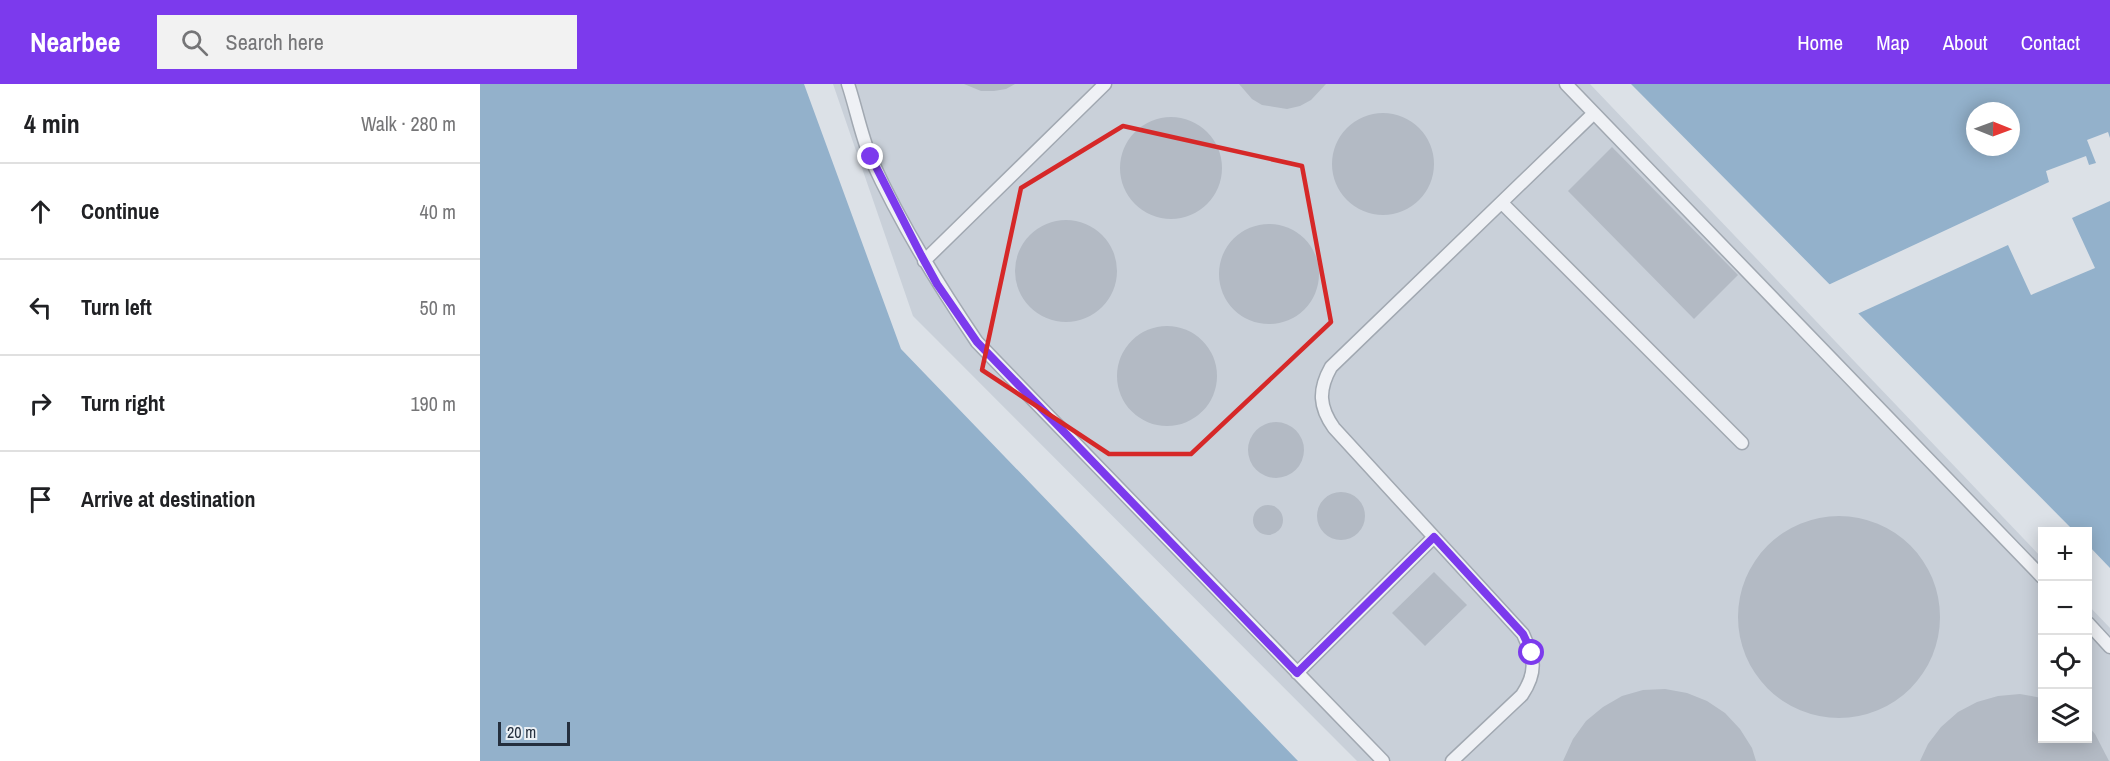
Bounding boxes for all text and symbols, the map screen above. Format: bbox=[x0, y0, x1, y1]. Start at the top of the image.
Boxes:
search box bbox=[157, 15, 577, 69]
text: Nearbee bbox=[30, 23, 121, 61]
icon: search bbox=[178, 26, 211, 59]
text: Search here bbox=[226, 27, 324, 57]
text: Home bbox=[1797, 28, 1843, 57]
text: Map bbox=[1876, 28, 1910, 57]
text: About bbox=[1943, 28, 1988, 57]
text: Contact bbox=[2021, 28, 2080, 57]
north arrow bbox=[1966, 102, 2020, 156]
text: 4 min bbox=[24, 106, 80, 141]
text: Walk · 280 m bbox=[361, 110, 456, 137]
route end bbox=[857, 143, 883, 169]
icon: ahead bbox=[24, 195, 57, 228]
text: Continue bbox=[81, 196, 159, 226]
text: 40 m bbox=[420, 198, 456, 225]
icon: left bbox=[24, 291, 57, 324]
text: Turn left bbox=[81, 292, 152, 322]
text: 50 m bbox=[420, 294, 456, 321]
icon: right bbox=[24, 387, 57, 420]
text: Turn right bbox=[81, 388, 165, 418]
text: 190 m bbox=[410, 390, 456, 417]
icon: arrive bbox=[24, 483, 57, 516]
text: Arrive at destination bbox=[81, 484, 255, 514]
map controls bbox=[2038, 527, 2092, 743]
button: + bbox=[2038, 527, 2092, 581]
button: − bbox=[2038, 581, 2092, 635]
button: locate bbox=[2038, 635, 2092, 689]
route start bbox=[1518, 639, 1544, 665]
button: layers bbox=[2038, 689, 2092, 743]
scale bar bbox=[498, 719, 570, 746]
text: 20 m bbox=[507, 721, 536, 743]

